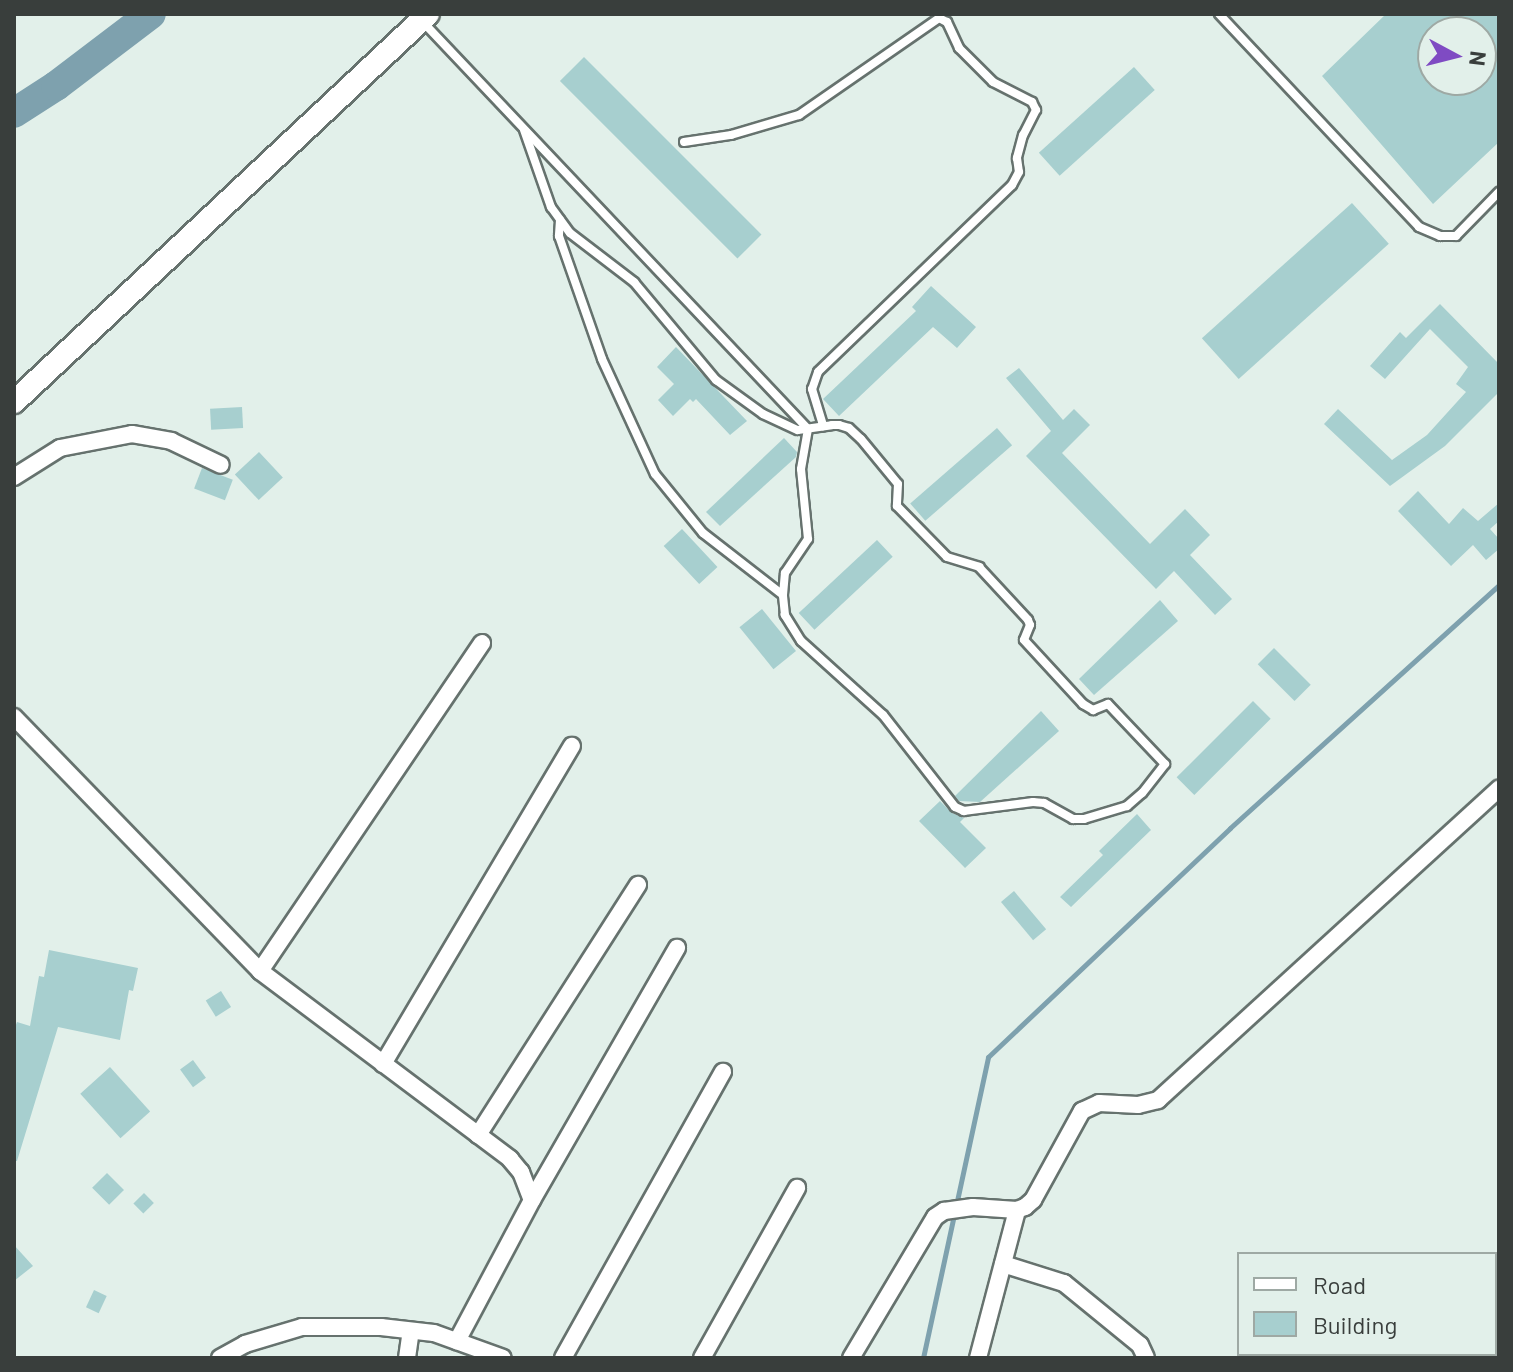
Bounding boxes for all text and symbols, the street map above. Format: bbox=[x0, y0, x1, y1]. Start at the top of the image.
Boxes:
north arrow bbox=[1417, 16, 1497, 96]
text: N bbox=[1465, 50, 1493, 68]
legend bbox=[1237, 1252, 1497, 1356]
text: Road bbox=[1313, 1270, 1366, 1299]
text: Building bbox=[1313, 1310, 1397, 1339]

